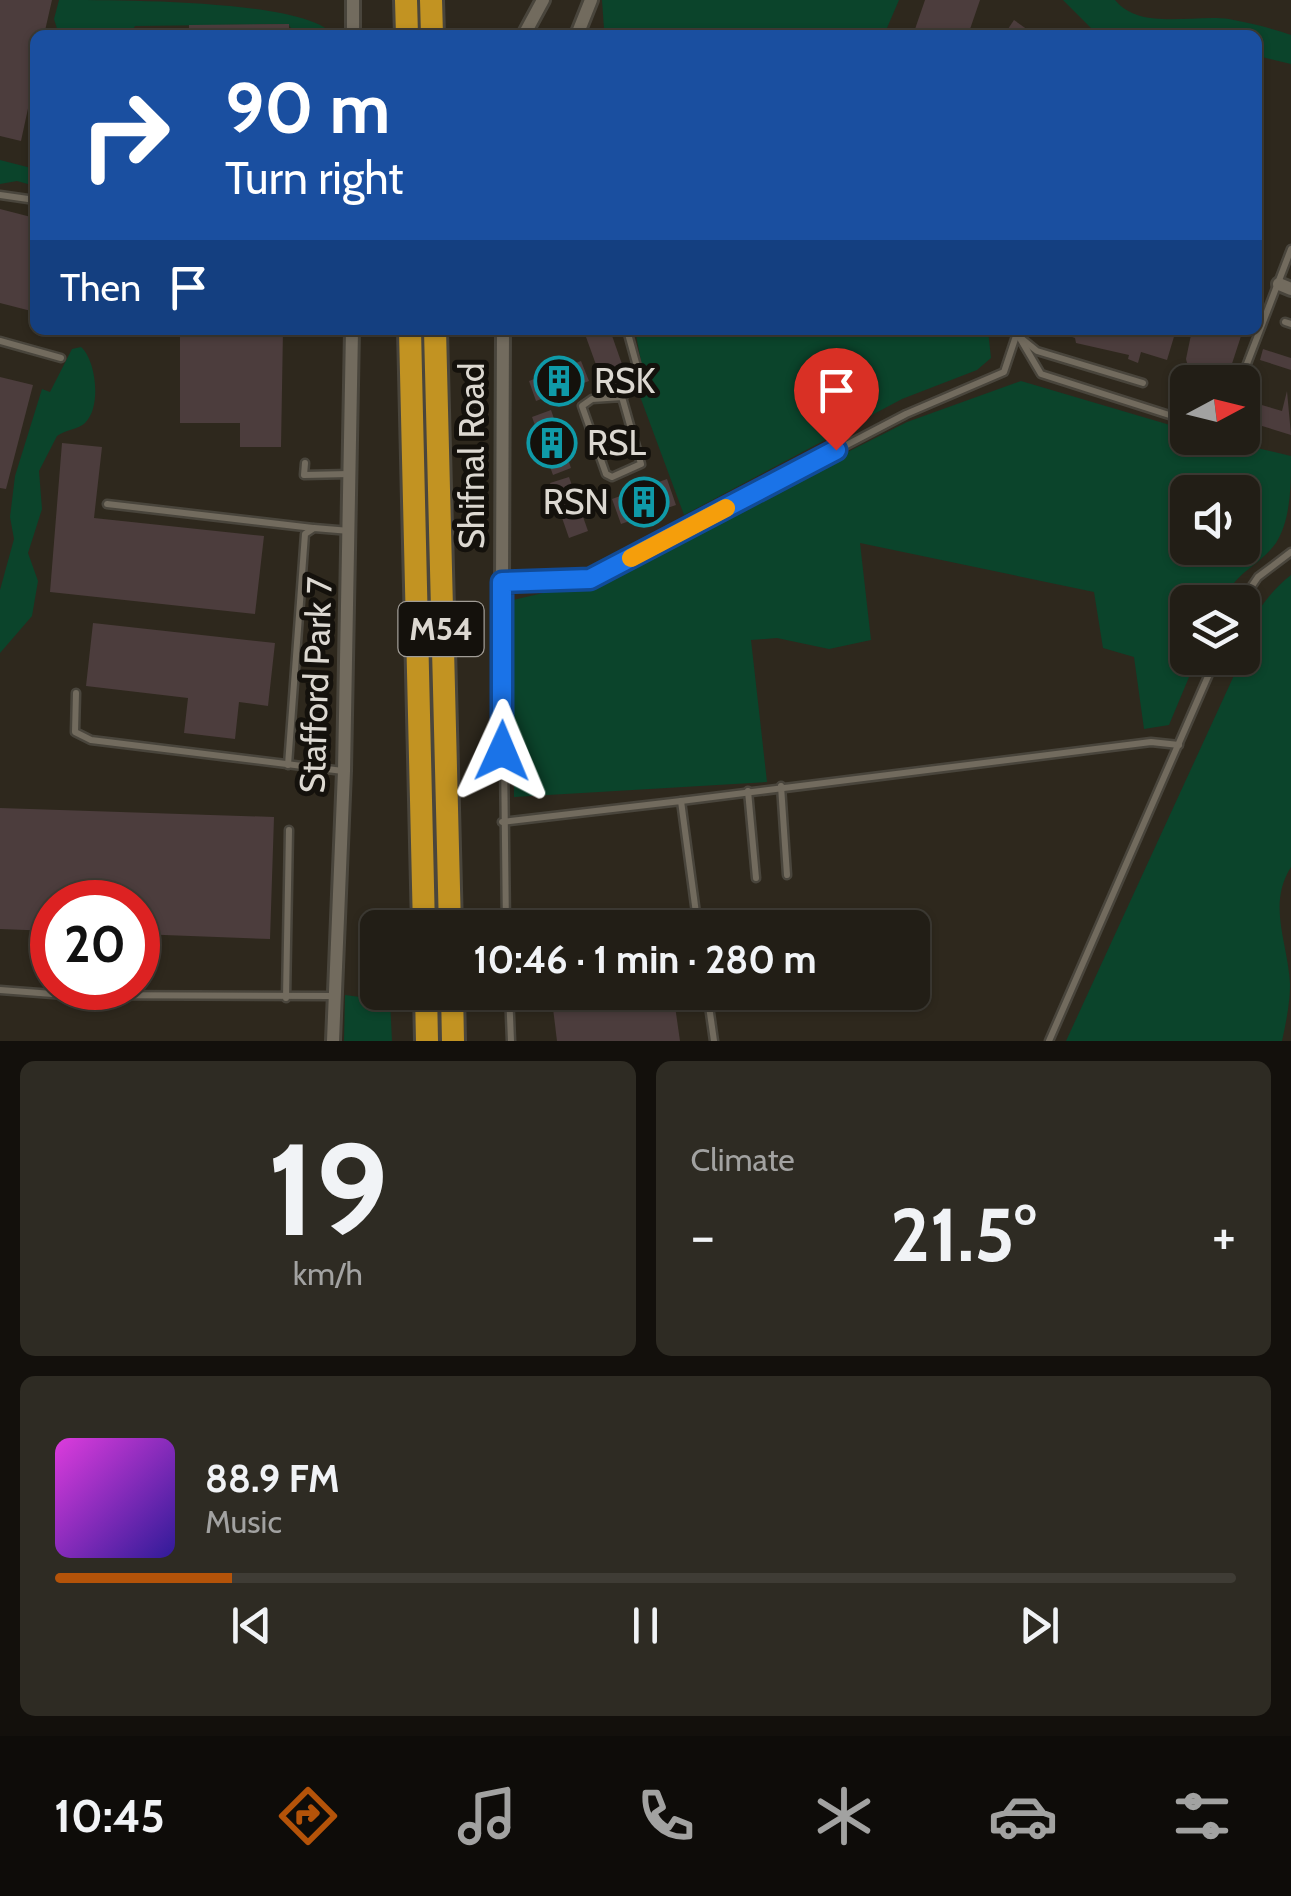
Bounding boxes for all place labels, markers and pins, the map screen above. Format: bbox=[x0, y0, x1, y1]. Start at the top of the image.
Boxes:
pin bbox=[794, 348, 879, 451]
building icon: RSK bbox=[533, 355, 585, 407]
place label: RSK bbox=[594, 359, 656, 402]
building icon: RSL bbox=[526, 417, 578, 469]
place label: RSL bbox=[587, 421, 647, 464]
building icon: RSN bbox=[618, 476, 670, 528]
place label: RSN bbox=[543, 480, 609, 523]

